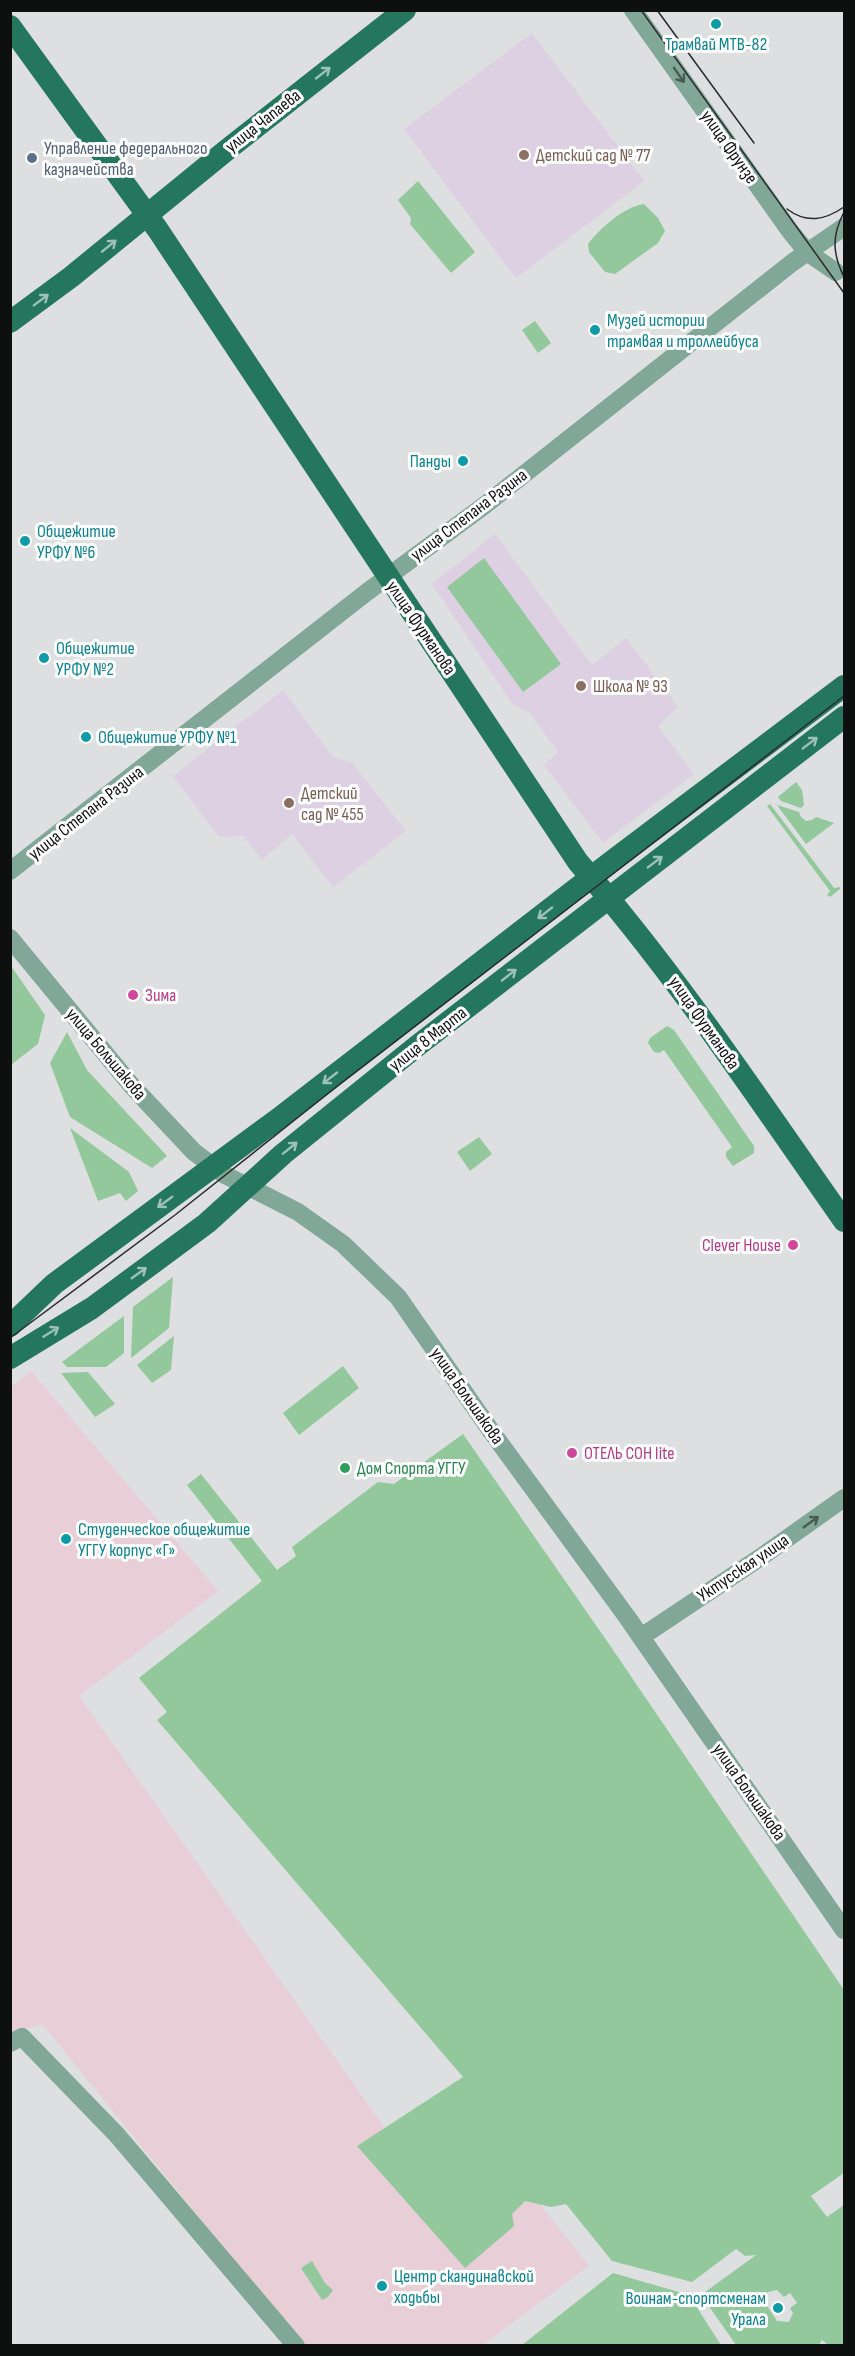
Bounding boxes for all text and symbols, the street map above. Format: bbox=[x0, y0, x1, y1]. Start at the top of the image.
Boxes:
marker: Трамвай МТВ-82 bbox=[709, 17, 723, 31]
place label: Трамвай МТВ-82 bbox=[665, 34, 767, 55]
one-way arrow bbox=[315, 67, 331, 80]
one-way arrow bbox=[673, 67, 685, 83]
street label: улица Чапаева bbox=[221, 85, 305, 157]
street label: улица Фрунзе bbox=[696, 106, 762, 188]
place label: Управление федерального казначейства bbox=[44, 138, 207, 180]
place label: Детский сад № 77 bbox=[536, 145, 651, 166]
marker: Детский сад № 77 bbox=[517, 148, 531, 162]
marker: Управление федерального казначейства bbox=[25, 151, 39, 165]
one-way arrow bbox=[101, 240, 117, 253]
one-way arrow bbox=[32, 293, 48, 306]
place label: Музей истории трамвая и троллейбуса bbox=[607, 310, 759, 352]
marker: Музей истории трамвая и троллейбуса bbox=[588, 323, 602, 337]
place label: Панды bbox=[410, 451, 451, 472]
marker: Панды bbox=[456, 454, 470, 468]
street label: улица Степана Разина bbox=[407, 464, 531, 566]
place label: Общежитие УРФУ №6 bbox=[37, 521, 116, 563]
marker: Общежитие УРФУ №6 bbox=[18, 534, 32, 548]
street label: улица Фурманова bbox=[382, 577, 460, 679]
place label: Общежитие УРФУ №2 bbox=[56, 638, 135, 680]
marker: Общежитие УРФУ №2 bbox=[37, 651, 51, 665]
place label: Школа № 93 bbox=[593, 676, 668, 697]
marker: Школа № 93 bbox=[574, 679, 588, 693]
place label: Общежитие УРФУ №1 bbox=[98, 727, 237, 748]
marker: Общежитие УРФУ №1 bbox=[79, 730, 93, 744]
one-way arrow bbox=[802, 737, 818, 750]
street label: улица Степана Разина bbox=[24, 762, 148, 864]
place label: Детский сад № 455 bbox=[301, 783, 364, 825]
marker: Детский сад № 455 bbox=[282, 796, 296, 810]
one-way arrow bbox=[647, 855, 663, 868]
one-way arrow bbox=[537, 907, 553, 919]
one-way arrow bbox=[501, 969, 517, 982]
street label: улица Фурманова bbox=[664, 972, 744, 1074]
place label: Зима bbox=[145, 985, 176, 1006]
marker: Зима bbox=[126, 988, 140, 1002]
street label: улица 8 Марта bbox=[385, 1002, 471, 1076]
street label: улица Большакова bbox=[62, 1004, 151, 1104]
one-way arrow bbox=[322, 1071, 338, 1084]
one-way arrow bbox=[282, 1142, 298, 1155]
one-way arrow bbox=[158, 1195, 174, 1208]
place label: Clever House bbox=[702, 1235, 781, 1256]
marker: Clever House bbox=[786, 1238, 800, 1252]
one-way arrow bbox=[131, 1267, 147, 1280]
one-way arrow bbox=[42, 1326, 59, 1338]
street label: улица Большакова bbox=[426, 1344, 508, 1448]
place label: ОТЕЛЬ СОН lite bbox=[584, 1443, 675, 1464]
marker: ОТЕЛЬ СОН lite bbox=[565, 1446, 579, 1460]
place label: Дом Спорта УГГУ bbox=[357, 1458, 466, 1479]
marker: Дом Спорта УГГУ bbox=[338, 1461, 352, 1475]
one-way arrow bbox=[802, 1515, 818, 1528]
place label: Студенческое общежитие УГГУ корпус «Г» bbox=[78, 1519, 250, 1561]
street label: Уктусская улица bbox=[693, 1530, 793, 1606]
marker: Студенческое общежитие УГГУ корпус «Г» bbox=[59, 1532, 73, 1546]
street label: улица Большакова bbox=[708, 1740, 790, 1844]
place label: Центр скандинавской ходьбы bbox=[394, 2266, 534, 2308]
marker: Центр скандинавской ходьбы bbox=[375, 2279, 389, 2293]
place label: Воинам-спортсменам Урала bbox=[625, 2288, 766, 2330]
marker: Воинам-спортсменам Урала bbox=[771, 2301, 785, 2315]

